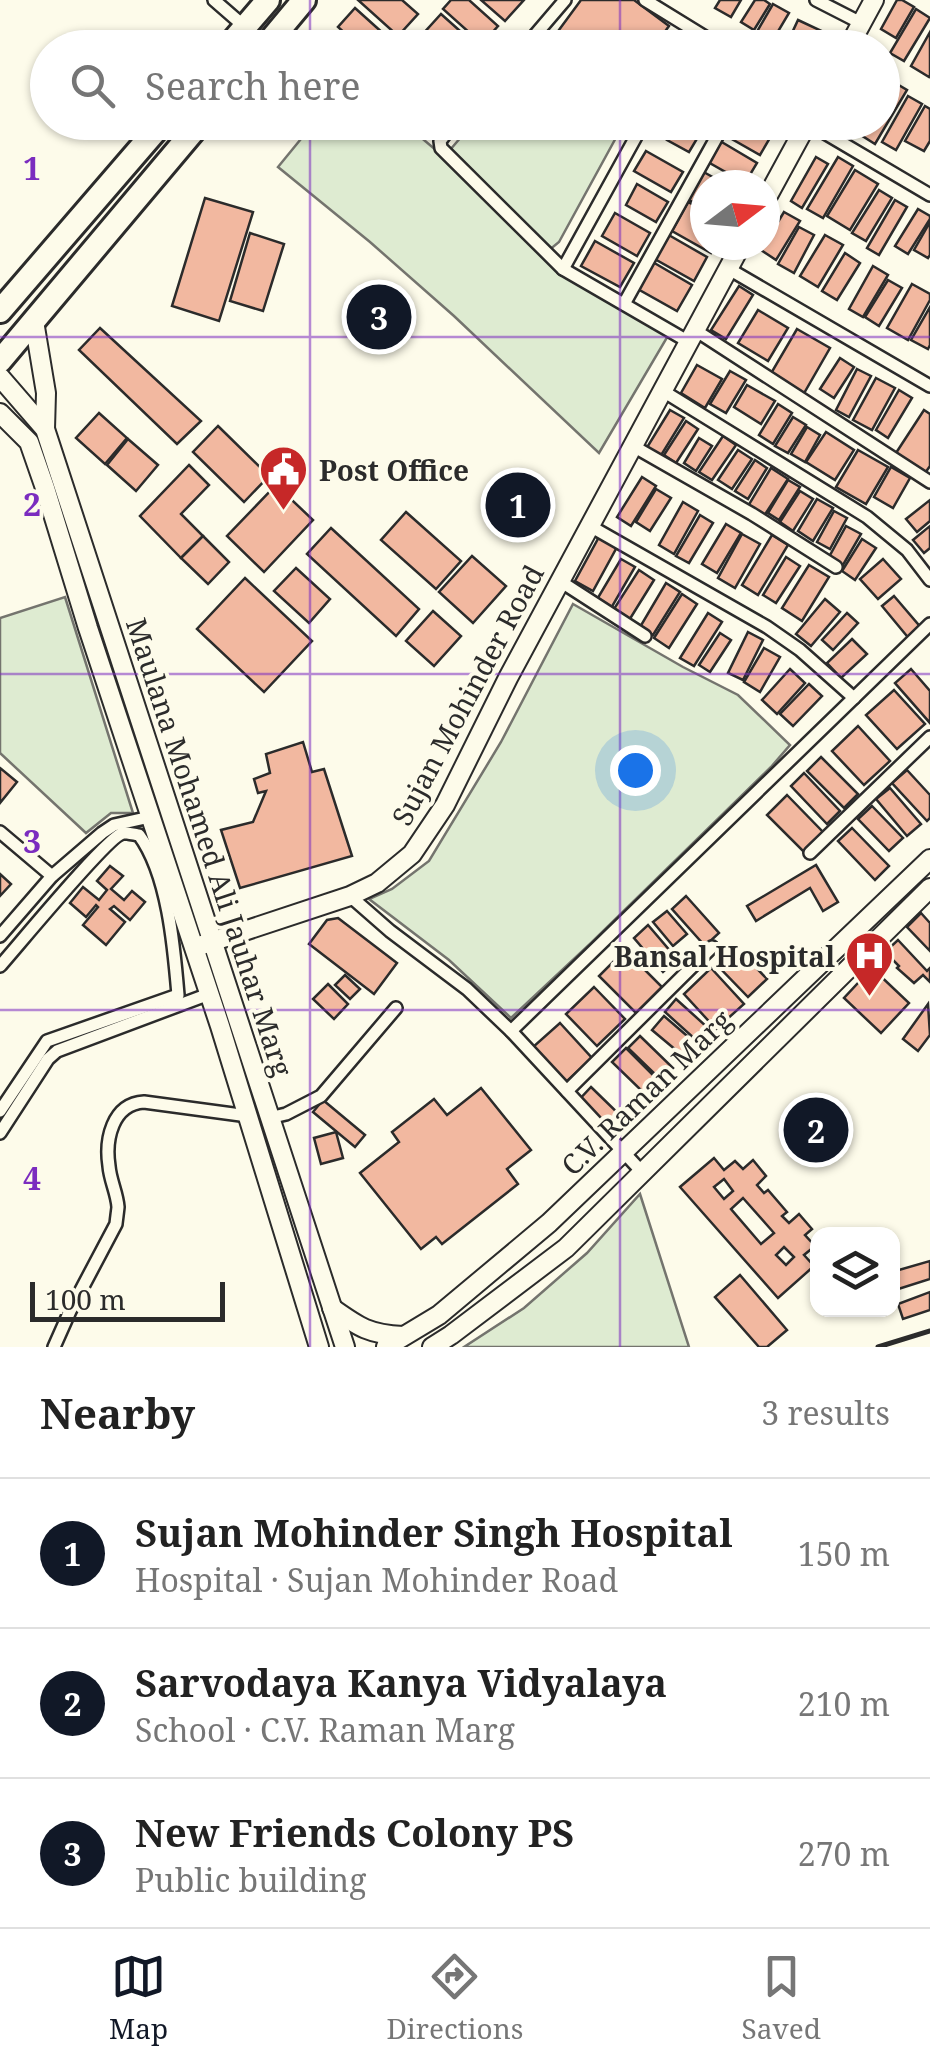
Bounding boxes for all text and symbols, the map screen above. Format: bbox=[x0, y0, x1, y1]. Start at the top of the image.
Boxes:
search box bbox=[30, 30, 900, 140]
icon: search bbox=[65, 58, 120, 113]
text: Search here bbox=[145, 59, 361, 111]
text: 1 bbox=[23, 146, 41, 189]
north arrow bbox=[690, 170, 780, 260]
pin: 3 bbox=[346, 280, 412, 354]
public building icon: Post Office bbox=[258, 444, 310, 512]
place label: Post Office bbox=[319, 451, 469, 489]
pin: 1 bbox=[486, 468, 550, 542]
text: 2 bbox=[23, 482, 41, 525]
street label: Sujan Mohinder Road bbox=[382, 558, 552, 832]
street label: Maulana Mohamed Ali Jauhar Marg bbox=[118, 613, 302, 1081]
your location bbox=[610, 745, 661, 796]
text: 3 bbox=[23, 819, 41, 862]
hospital icon: Bansal Hospital bbox=[844, 930, 896, 998]
place label: Bansal Hospital bbox=[614, 937, 835, 975]
street label: C.V. Raman Marg bbox=[553, 1001, 739, 1183]
pin: 2 bbox=[784, 1092, 848, 1168]
text: 4 bbox=[23, 1156, 41, 1199]
map controls bbox=[810, 1227, 900, 1317]
button: layers bbox=[810, 1227, 900, 1317]
scale bar bbox=[30, 1277, 225, 1322]
text: 100 m bbox=[45, 1280, 126, 1318]
text: Nearby bbox=[40, 1384, 195, 1441]
text: 3 results bbox=[761, 1391, 890, 1434]
text: Sujan Mohinder Singh Hospital bbox=[135, 1506, 733, 1558]
text: 1 bbox=[63, 1532, 82, 1575]
text: 150 m bbox=[798, 1532, 890, 1575]
text: Hospital · Sujan Mohinder Road bbox=[135, 1558, 618, 1601]
text: Sarvodaya Kanya Vidyalaya bbox=[135, 1656, 667, 1708]
text: 2 bbox=[63, 1682, 82, 1725]
text: 210 m bbox=[798, 1682, 890, 1725]
text: School · C.V. Raman Marg bbox=[135, 1708, 515, 1751]
text: New Friends Colony PS bbox=[135, 1806, 574, 1858]
text: 3 bbox=[63, 1832, 82, 1875]
text: 270 m bbox=[798, 1832, 890, 1875]
text: Public building bbox=[135, 1858, 366, 1901]
tab: Map bbox=[109, 1949, 168, 2047]
tab: Directions bbox=[386, 1949, 523, 2047]
tab: Saved bbox=[742, 1949, 821, 2047]

